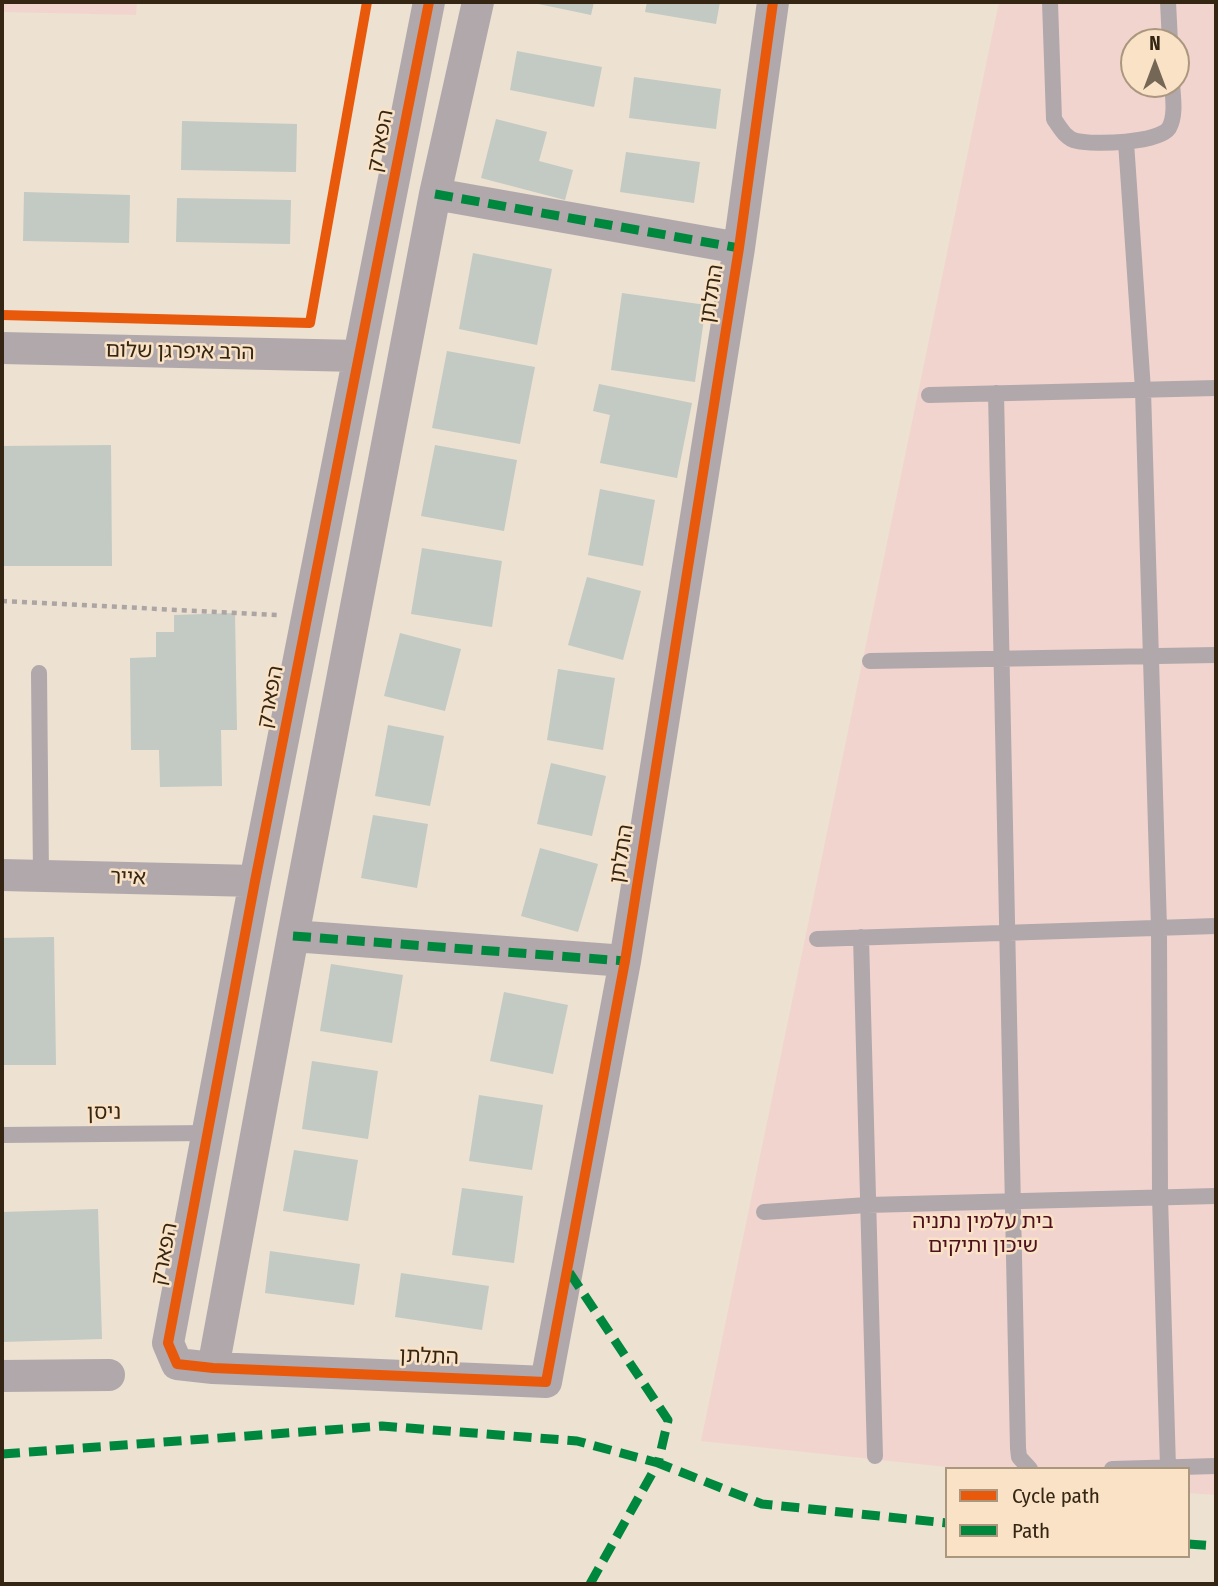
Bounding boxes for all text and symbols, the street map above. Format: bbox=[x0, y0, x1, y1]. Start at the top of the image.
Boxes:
north arrow bbox=[1120, 28, 1190, 98]
text: N bbox=[1149, 32, 1161, 55]
street label: הפארק bbox=[363, 108, 399, 174]
street label: התלתן bbox=[695, 263, 729, 325]
street label: הרב איפרגן שלום bbox=[105, 338, 255, 366]
street label: הפארק bbox=[253, 664, 289, 730]
street label: התלתן bbox=[605, 823, 639, 885]
street label: אייר bbox=[110, 865, 146, 891]
street label: ניסן bbox=[87, 1100, 121, 1126]
park label: בית עלמין נתניה שיכון ותיקים bbox=[912, 1209, 1054, 1259]
street label: הפארק bbox=[147, 1221, 183, 1287]
street label: התלתן bbox=[399, 1343, 459, 1371]
legend bbox=[945, 1467, 1190, 1558]
text: Cycle path bbox=[1012, 1483, 1100, 1509]
text: Path bbox=[1012, 1518, 1050, 1544]

